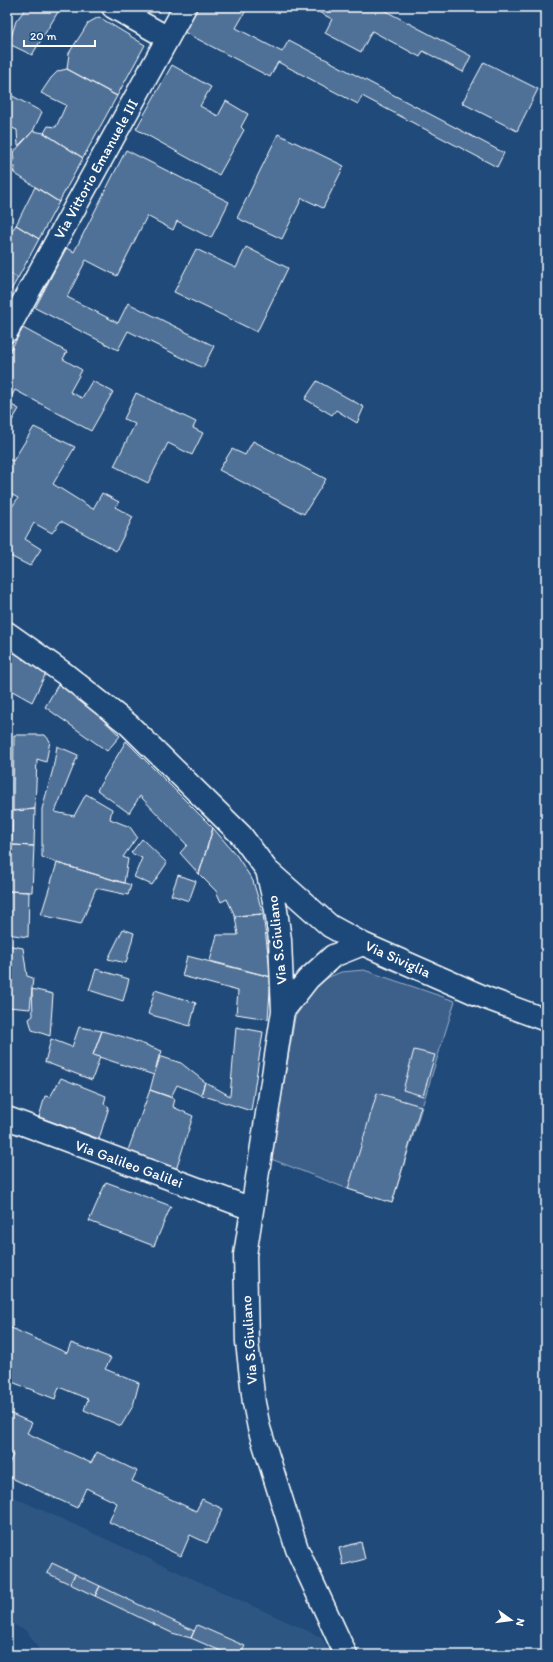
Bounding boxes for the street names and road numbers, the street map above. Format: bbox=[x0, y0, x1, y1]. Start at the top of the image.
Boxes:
street label: Via Vittorio Emanuele III bbox=[50, 96, 142, 242]
street label: Via S.Giuliano bbox=[263, 895, 291, 985]
street label: Via Siviglia bbox=[362, 937, 434, 982]
street label: Via Galileo Galilei bbox=[73, 1136, 185, 1192]
street label: Via S.Giuliano bbox=[237, 1295, 261, 1385]

